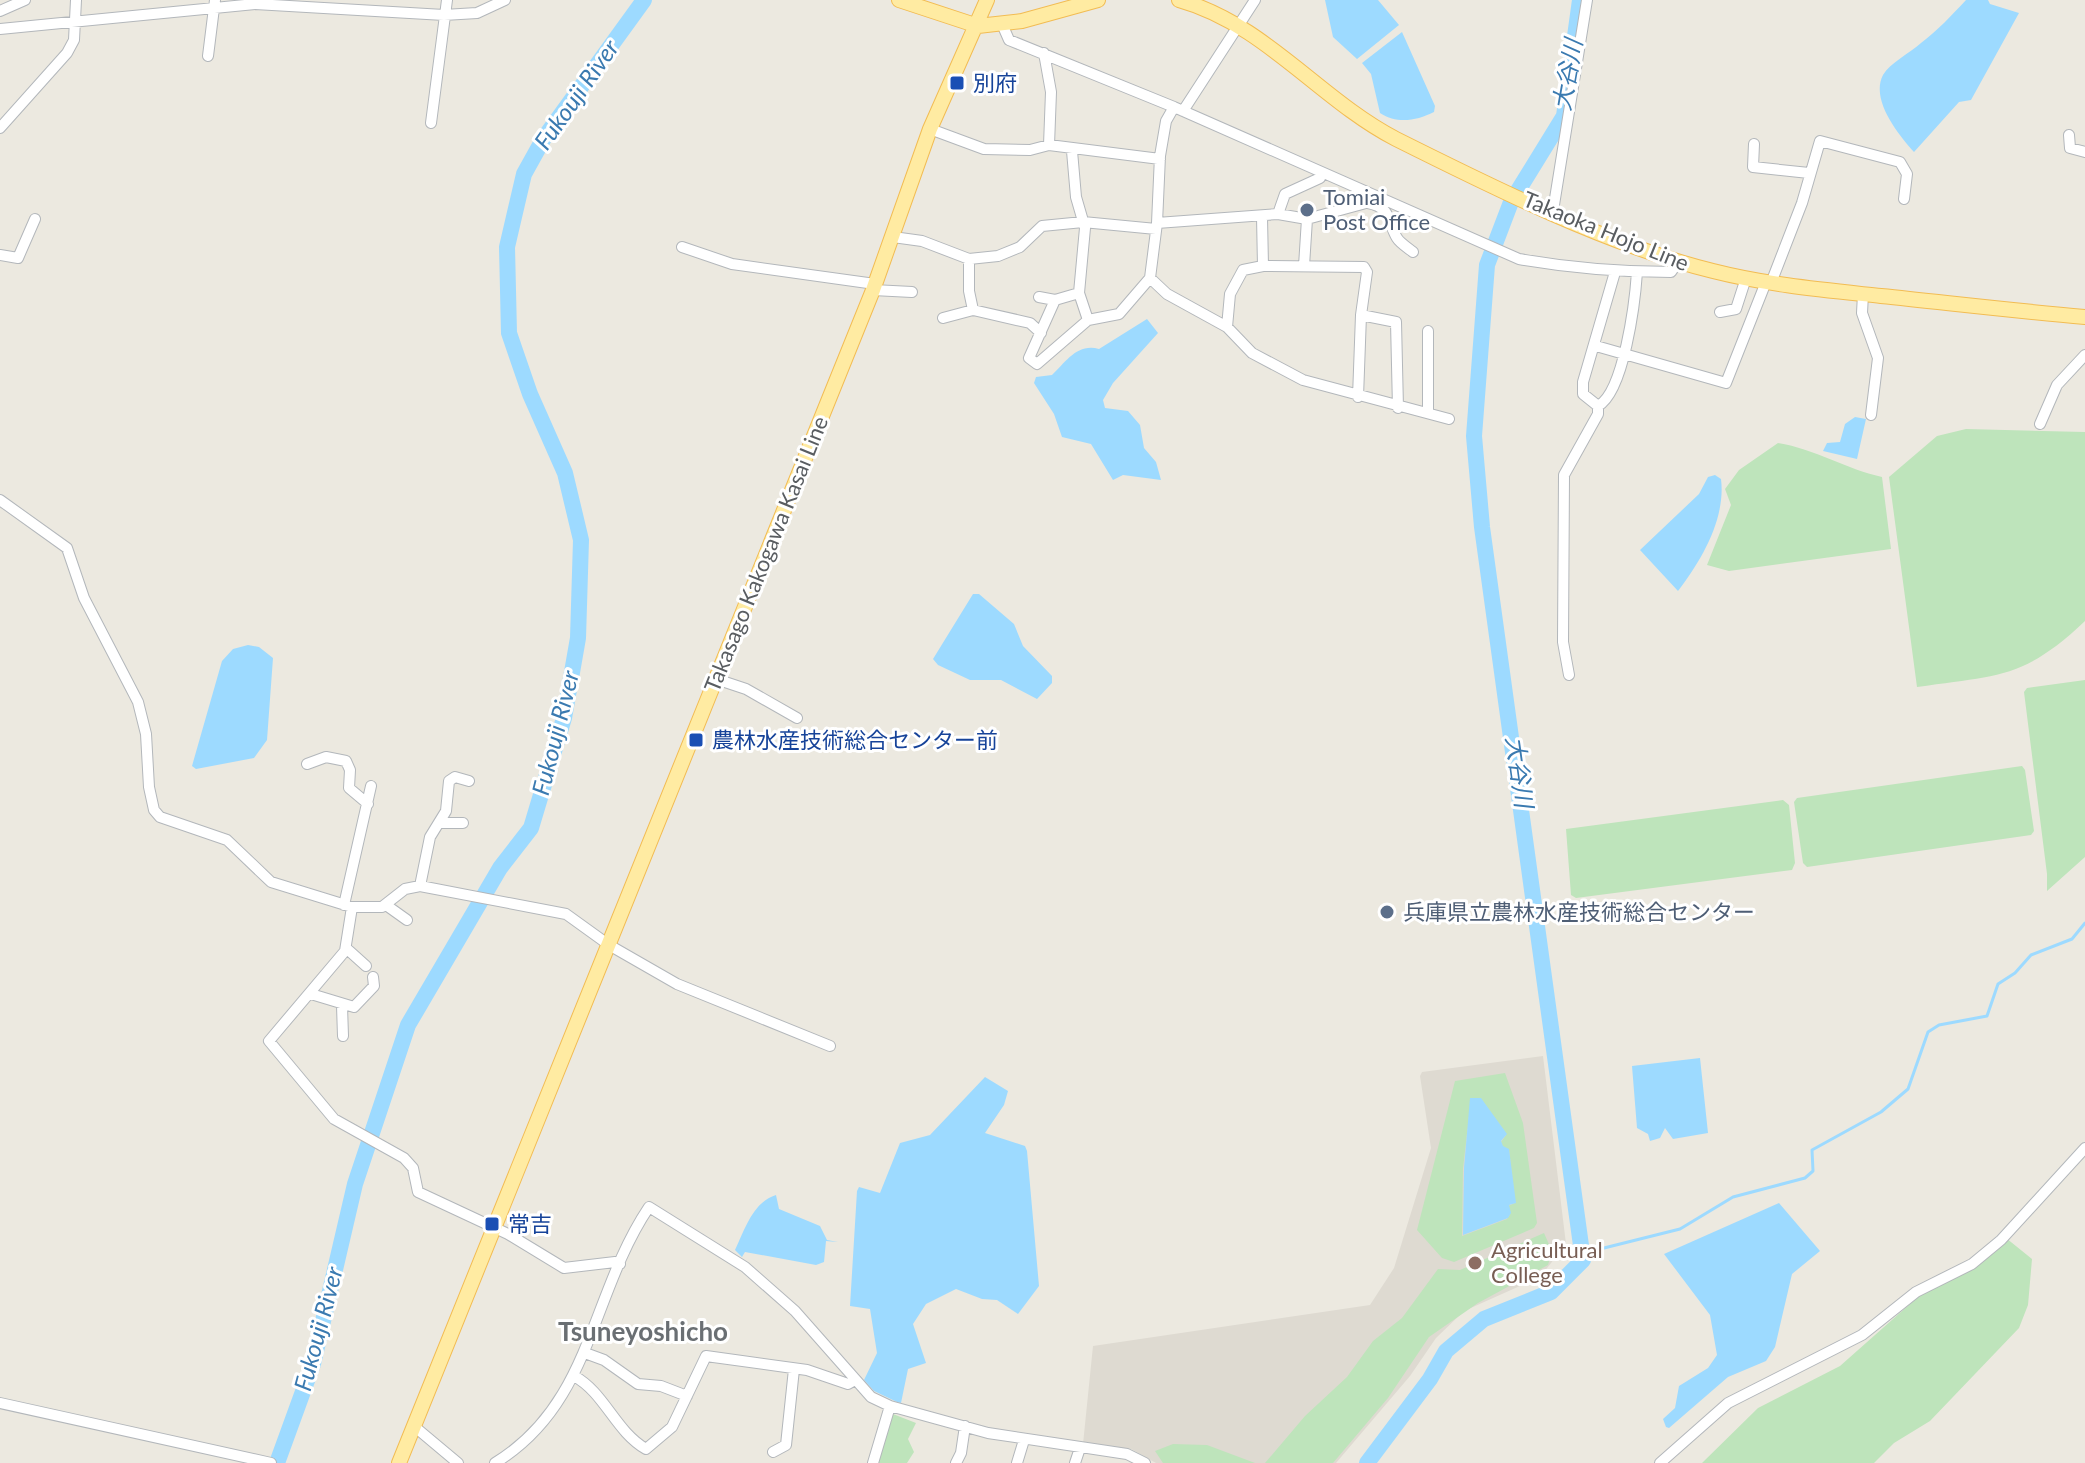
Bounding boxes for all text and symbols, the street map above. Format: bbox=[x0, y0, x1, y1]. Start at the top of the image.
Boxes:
water label: Fukouji River bbox=[527, 33, 625, 155]
water label: 大谷川 bbox=[1546, 34, 1588, 113]
place label: 別府 bbox=[973, 69, 1017, 96]
marker: 別府 bbox=[948, 74, 966, 92]
place label: Tomiai Post Office bbox=[1323, 183, 1430, 235]
street label: Takaoka Hojo Line bbox=[1519, 185, 1693, 276]
marker: Tomiai Post Office bbox=[1298, 201, 1316, 219]
street label: Takasago Kakogawa Kasai Line bbox=[698, 412, 833, 696]
water label: Fukouji River bbox=[525, 667, 584, 798]
place label: 農林水産技術総合センター前 bbox=[712, 726, 998, 753]
marker: 農林水産技術総合センター前 bbox=[687, 731, 705, 749]
water label: 大谷川 bbox=[1501, 734, 1540, 812]
place label: 兵庫県立農林水産技術総合センター bbox=[1403, 898, 1755, 925]
marker: 兵庫県立農林水産技術総合センター bbox=[1378, 903, 1396, 921]
place label: 常吉 bbox=[508, 1210, 552, 1237]
marker: 常吉 bbox=[483, 1215, 501, 1233]
place label: Agricultural College bbox=[1491, 1236, 1603, 1288]
marker: Agricultural College bbox=[1466, 1254, 1484, 1272]
water label: Fukouji River bbox=[287, 1263, 348, 1394]
district label: Tsuneyoshicho bbox=[558, 1315, 728, 1347]

